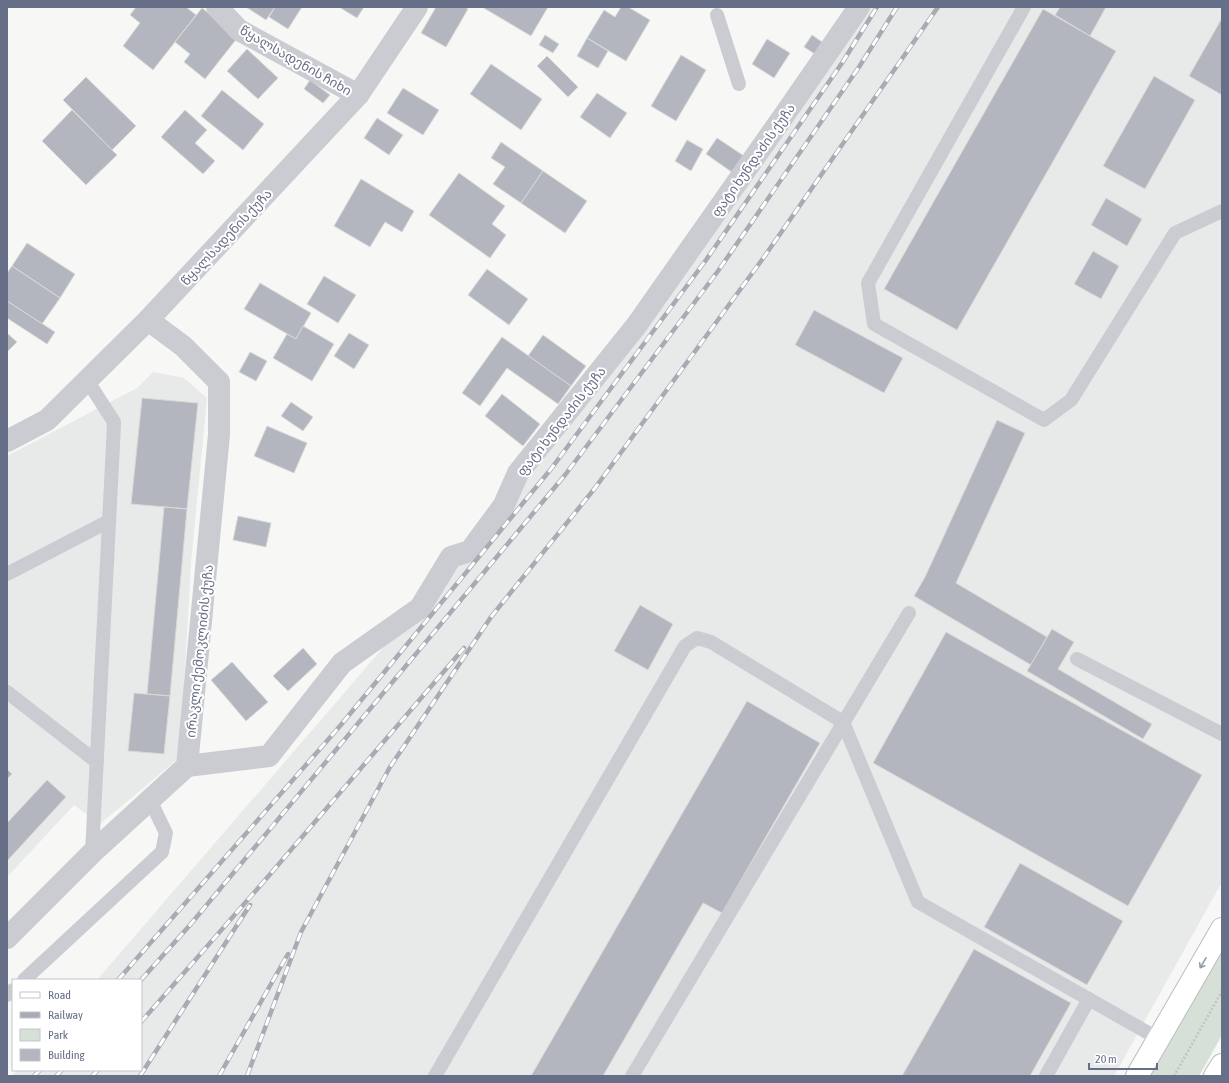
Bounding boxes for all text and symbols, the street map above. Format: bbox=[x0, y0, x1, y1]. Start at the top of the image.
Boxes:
street label: წყალსადენის ჩიხი bbox=[237, 22, 354, 99]
street label: ფატი ხუნდაძის ქუჩა bbox=[709, 101, 799, 220]
street label: წყალსადენის ქუჩა bbox=[178, 186, 276, 289]
street label: ფატი ხუნდაძის ქუჩა bbox=[514, 364, 610, 480]
street label: ირაკლი ქემოკლიძის ქუჩა bbox=[183, 564, 217, 738]
one-way arrow bbox=[1198, 957, 1206, 969]
legend bbox=[12, 979, 142, 1071]
text: Road bbox=[48, 988, 71, 1002]
text: Railway bbox=[48, 1008, 83, 1022]
text: Park bbox=[48, 1028, 69, 1042]
scale bar bbox=[1089, 1045, 1157, 1071]
text: Building bbox=[48, 1048, 86, 1062]
text: 20 m bbox=[1095, 1052, 1117, 1066]

